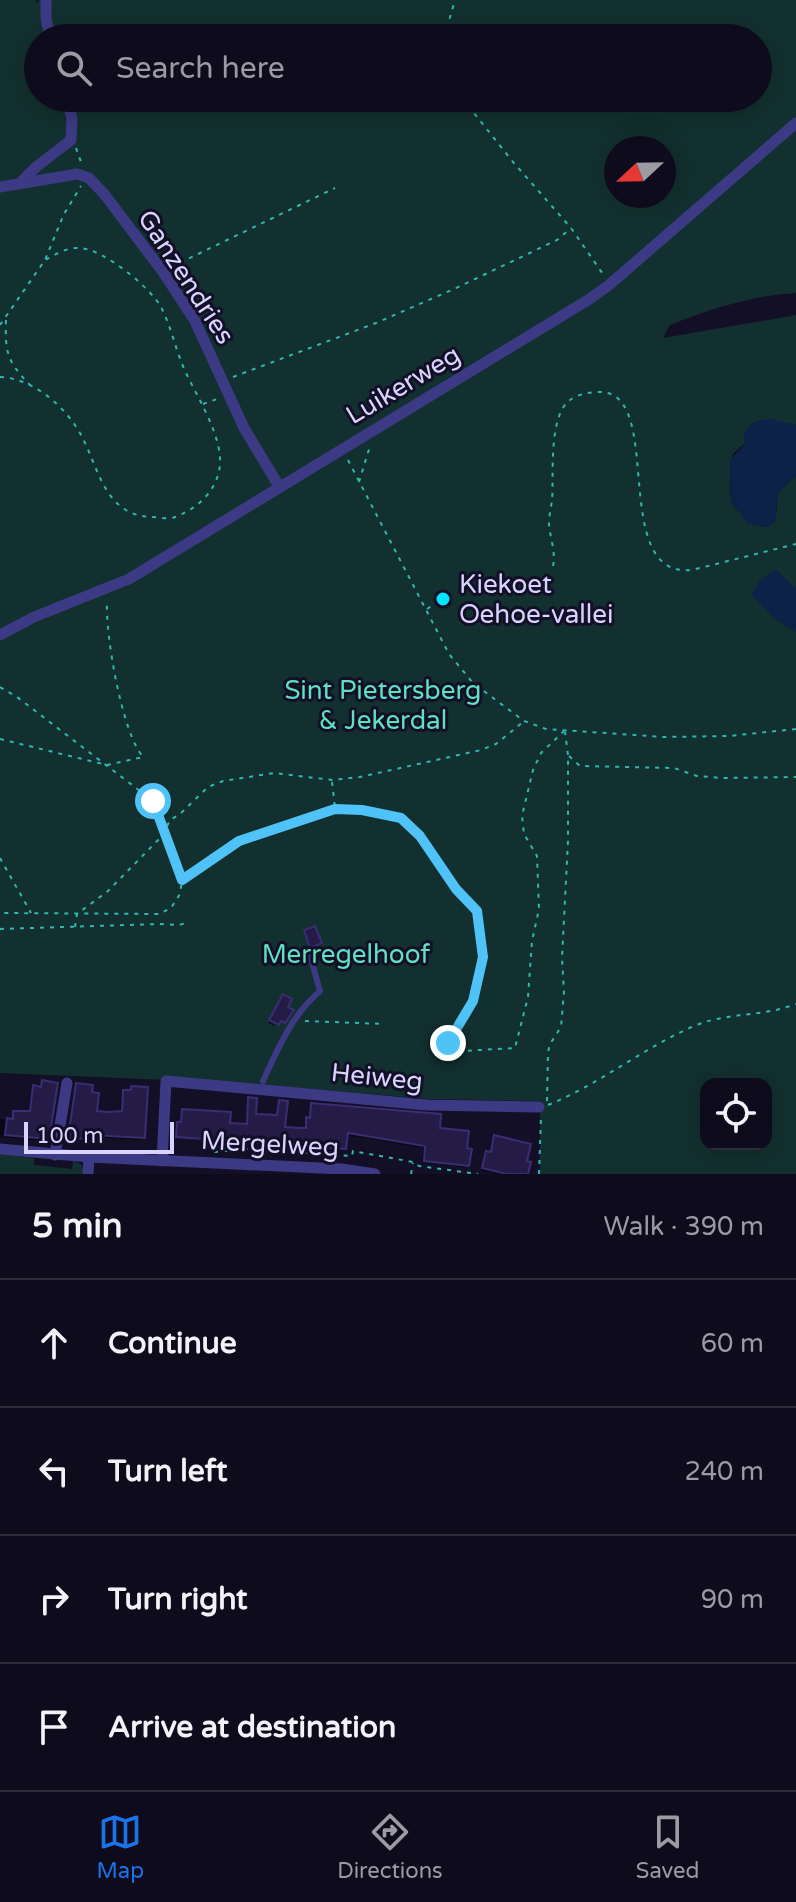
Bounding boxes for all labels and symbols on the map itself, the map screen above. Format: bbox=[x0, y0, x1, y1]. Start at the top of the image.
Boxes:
north arrow bbox=[604, 136, 676, 208]
street label: Ganzendries bbox=[131, 204, 241, 350]
street label: Luikerweg bbox=[340, 339, 466, 431]
place label: Kiekoet Oehoe-vallei bbox=[459, 569, 613, 630]
marker: Kiekoet Oehoe-vallei bbox=[434, 590, 452, 608]
park label: Sint Pietersberg & Jekerdal bbox=[285, 675, 481, 736]
route start bbox=[135, 783, 171, 819]
park label: Merregelhoof bbox=[262, 939, 430, 970]
route end bbox=[430, 1025, 466, 1061]
street label: Heiweg bbox=[330, 1057, 424, 1097]
scale bar bbox=[24, 1118, 174, 1154]
street label: Mergelweg bbox=[200, 1125, 340, 1163]

